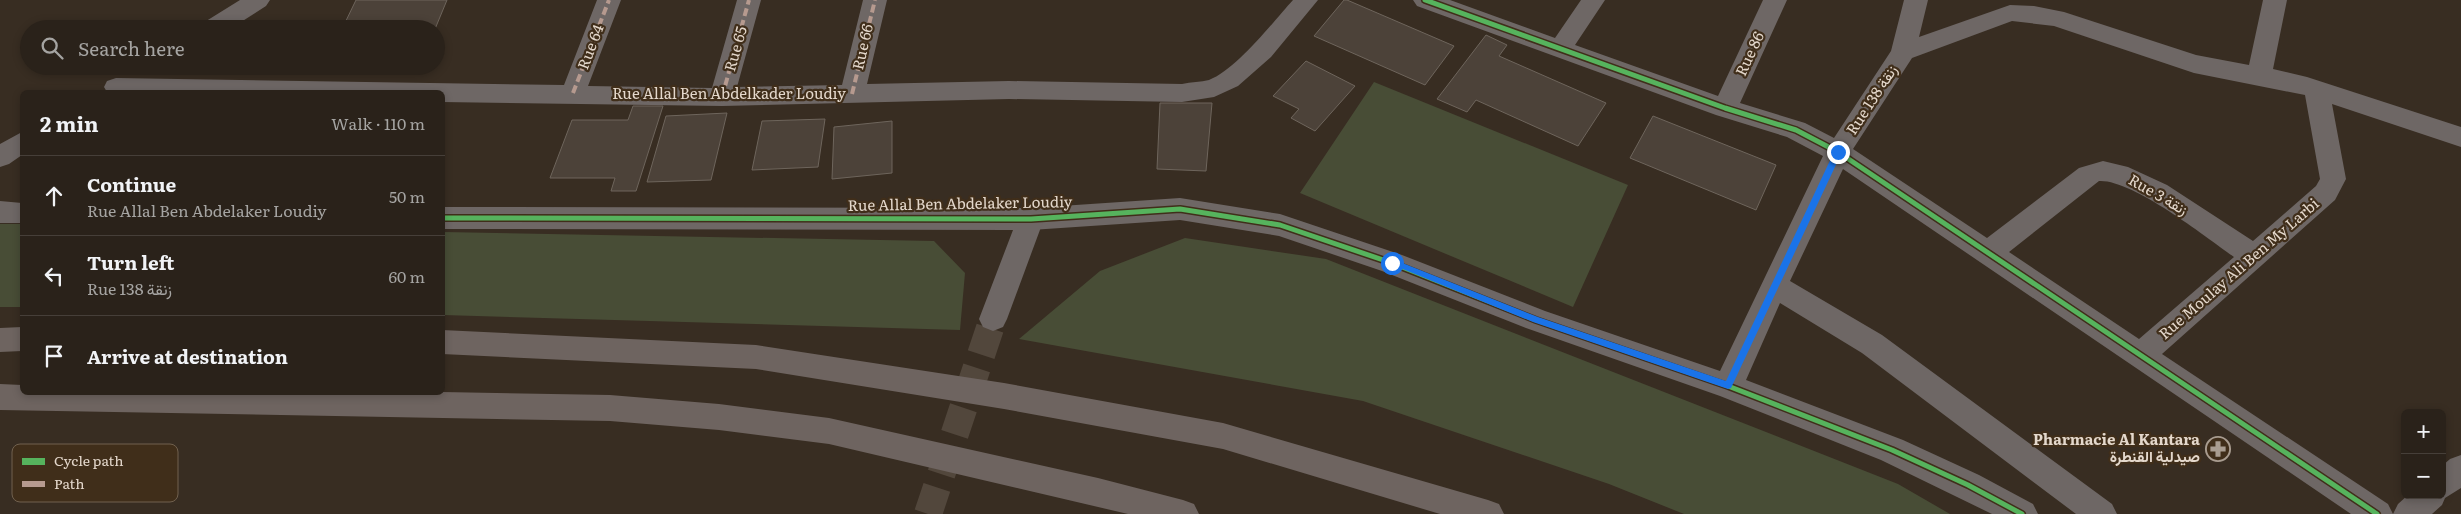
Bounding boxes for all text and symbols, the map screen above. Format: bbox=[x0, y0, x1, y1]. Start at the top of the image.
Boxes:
search box bbox=[20, 20, 445, 75]
street label: Rue 64 bbox=[570, 20, 609, 72]
street label: Rue 66 bbox=[845, 21, 878, 72]
street label: Rue 65 bbox=[717, 23, 752, 74]
street label: Rue 86 bbox=[1728, 27, 1769, 79]
icon: search bbox=[38, 34, 66, 62]
text: Search here bbox=[78, 34, 185, 62]
street label: Rue 138 زنقة bbox=[1839, 60, 1902, 139]
street label: Rue Allal Ben Abdelkader Loudiy bbox=[612, 81, 846, 104]
text: 2 min bbox=[40, 107, 99, 138]
text: Walk · 110 m bbox=[331, 111, 425, 135]
route end bbox=[1827, 141, 1850, 164]
street label: Rue 3 زنقة bbox=[2125, 167, 2193, 220]
text: Continue bbox=[87, 170, 176, 198]
icon: ahead bbox=[40, 182, 68, 210]
text: 50 m bbox=[389, 184, 425, 208]
street label: Rue Allal Ben Abdelaker Loudiy bbox=[848, 189, 1073, 216]
street label: Rue Moulay Ali Ben My Larbi bbox=[2153, 192, 2323, 344]
text: Rue Allal Ben Abdelaker Loudiy bbox=[87, 198, 327, 222]
text: Turn left bbox=[87, 248, 174, 276]
route start bbox=[1381, 252, 1404, 275]
icon: left bbox=[40, 262, 68, 290]
text: 60 m bbox=[388, 264, 425, 288]
text: Rue 138 زنقة bbox=[87, 276, 172, 300]
icon: arrive bbox=[40, 342, 68, 370]
text: Arrive at destination bbox=[87, 342, 288, 370]
map controls bbox=[2401, 409, 2446, 499]
button: + bbox=[2401, 409, 2446, 454]
place label: Pharmacie Al Kantara صيدلية القنطرة bbox=[2033, 427, 2200, 467]
pharmacy icon: Pharmacie Al Kantara صيدلية القنطرة bbox=[2205, 436, 2231, 462]
legend bbox=[12, 444, 178, 502]
text: Cycle path bbox=[54, 450, 123, 470]
button: − bbox=[2401, 454, 2446, 499]
text: Path bbox=[54, 473, 84, 493]

